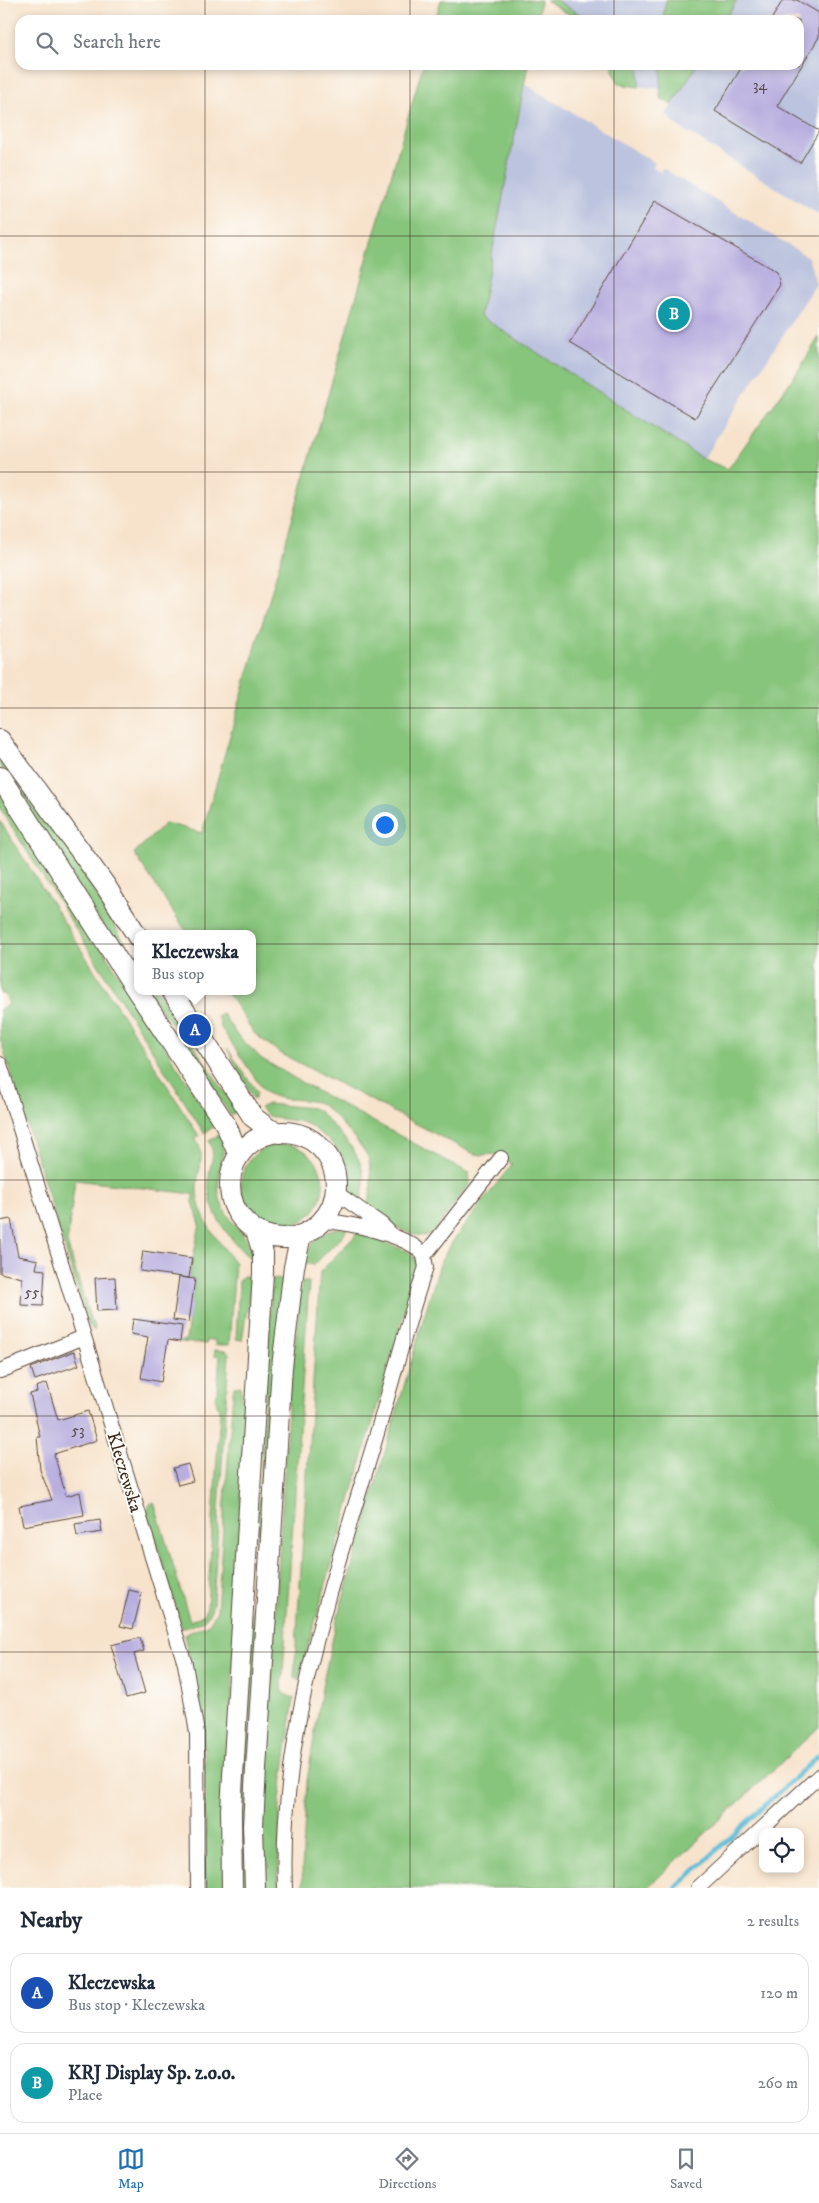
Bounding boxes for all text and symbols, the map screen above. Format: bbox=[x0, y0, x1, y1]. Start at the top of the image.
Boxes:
search box bbox=[15, 15, 804, 70]
icon: search bbox=[33, 29, 61, 57]
text: Search here bbox=[73, 31, 161, 54]
house number: 34 bbox=[753, 76, 767, 95]
pin: B bbox=[658, 295, 690, 333]
your location bbox=[372, 812, 398, 838]
popup bbox=[134, 930, 256, 995]
text: Kleczewska bbox=[151, 941, 239, 964]
text: Bus stop bbox=[151, 964, 204, 984]
pin: A bbox=[179, 1011, 211, 1049]
house number: 55 bbox=[25, 1283, 40, 1302]
house number: 53 bbox=[71, 1421, 85, 1440]
street label: Kleczewska bbox=[101, 1430, 147, 1515]
map controls bbox=[759, 1828, 804, 1873]
button: locate bbox=[759, 1828, 804, 1873]
text: Nearby bbox=[20, 1908, 82, 1934]
text: 2 results bbox=[747, 1911, 799, 1931]
text: Kleczewska bbox=[68, 1972, 155, 1995]
text: A bbox=[32, 1983, 42, 2003]
text: 120 m bbox=[760, 1983, 798, 2003]
text: Bus stop · Kleczewska bbox=[68, 1995, 205, 2015]
text: KRJ Display Sp. z.o.o. bbox=[68, 2062, 235, 2085]
text: B bbox=[32, 2073, 42, 2093]
text: 260 m bbox=[758, 2073, 798, 2093]
text: Place bbox=[68, 2085, 102, 2105]
tab: Map bbox=[117, 2145, 145, 2193]
tab: Directions bbox=[378, 2145, 436, 2193]
tab: Saved bbox=[670, 2145, 702, 2193]

